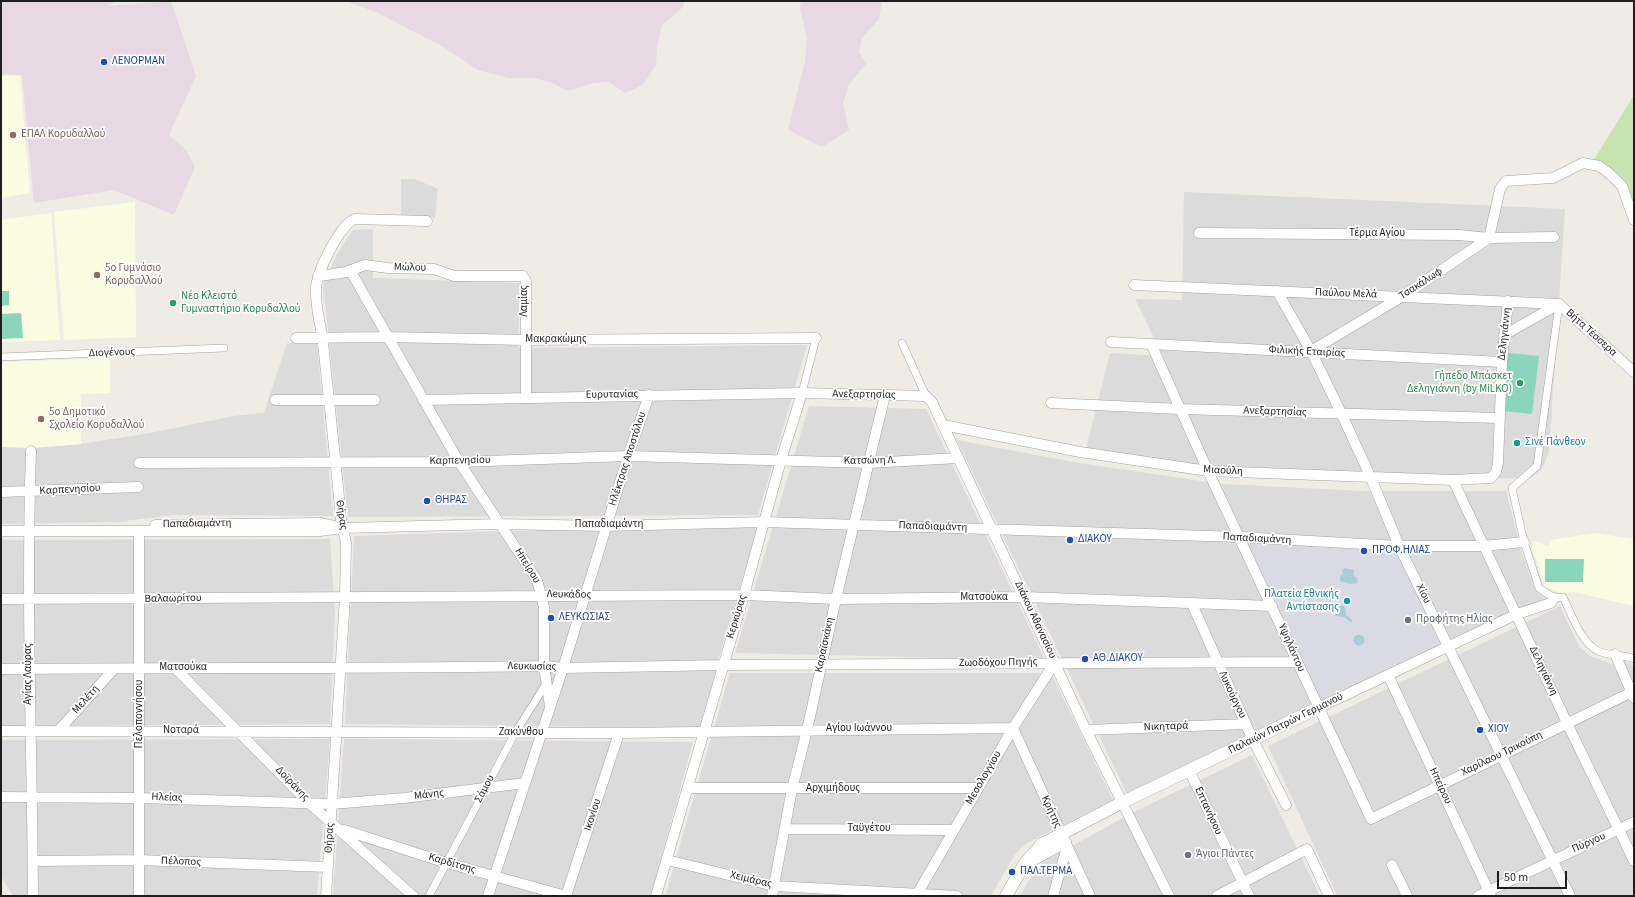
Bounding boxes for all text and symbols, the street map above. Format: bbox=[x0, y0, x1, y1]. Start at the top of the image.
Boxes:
place label: ΛΕΝΟΡΜΑΝ bbox=[112, 55, 165, 69]
marker: ΛΕΝΟΡΜΑΝ bbox=[99, 57, 109, 67]
place label: ΕΠΑΛ Κορυδαλλού bbox=[21, 128, 105, 142]
marker: ΕΠΑΛ Κορυδαλλού bbox=[8, 130, 18, 140]
street label: Τέρμα Αγίου bbox=[1349, 227, 1405, 241]
street label: Μώλου bbox=[394, 261, 426, 275]
place label: 5ο Γυμνάσιο Κορυδαλλού bbox=[105, 262, 163, 288]
street label: Τσακάλωφ bbox=[1397, 265, 1445, 303]
marker: 5ο Γυμνάσιο Κορυδαλλού bbox=[92, 270, 102, 280]
street label: Λαμίας bbox=[518, 285, 532, 317]
street label: Παύλου Μελά bbox=[1315, 286, 1377, 302]
place label: Νέο Κλειστό Γυμναστήριο Κορυδαλλού bbox=[181, 290, 300, 316]
marker: Νέο Κλειστό Γυμναστήριο Κορυδαλλού bbox=[168, 298, 178, 308]
street label: Δεληγιάννη bbox=[1496, 307, 1514, 361]
street label: Βήτα Τέσσερα bbox=[1563, 307, 1619, 359]
street label: Μακρακώμης bbox=[525, 333, 587, 347]
street label: Φιλικής Εταιρίας bbox=[1268, 343, 1346, 361]
street label: Διογένους bbox=[89, 346, 135, 360]
place label: Γήπεδο Μπάσκετ Δεληγιάννη (by MiLKO) bbox=[1407, 370, 1512, 396]
marker: Γήπεδο Μπάσκετ Δεληγιάννη (by MiLKO) bbox=[1515, 378, 1525, 388]
street label: Ευρυτανίας bbox=[586, 388, 638, 402]
street label: Ανεξαρτησίας bbox=[832, 388, 896, 402]
street label: Ανεξαρτησίας bbox=[1243, 404, 1307, 420]
place label: 5ο Δημοτικό Σχολείο Κορυδαλλού bbox=[49, 406, 144, 432]
street label: Ηλέκτρας Αποστόλου bbox=[607, 410, 649, 508]
marker: 5ο Δημοτικό Σχολείο Κορυδαλλού bbox=[36, 414, 46, 424]
place label: Σινέ Πάνθεον bbox=[1525, 436, 1586, 450]
marker: Σινέ Πάνθεον bbox=[1512, 438, 1522, 448]
street label: Καρπενησίου bbox=[429, 454, 491, 468]
street label: Κατσώνη Λ. bbox=[844, 454, 896, 468]
street label: Μιαούλη bbox=[1203, 463, 1243, 479]
street label: Καρπενησίου bbox=[39, 482, 101, 498]
place label: ΘΗΡΑΣ bbox=[435, 494, 467, 508]
marker: ΘΗΡΑΣ bbox=[422, 496, 432, 506]
street label: Θήρας bbox=[332, 499, 350, 531]
street label: Παπαδιαμάντη bbox=[162, 517, 232, 531]
street label: Παπαδιαμάντη bbox=[575, 518, 643, 532]
street label: Παπαδιαμάντη bbox=[898, 519, 968, 535]
street label: Παπαδιαμάντη bbox=[1222, 531, 1292, 547]
place label: ΔΙΑΚΟΥ bbox=[1078, 533, 1112, 547]
marker: ΔΙΑΚΟΥ bbox=[1065, 535, 1075, 545]
place label: ΠΡΟΦ.ΗΛΙΑΣ bbox=[1372, 544, 1430, 558]
street label: Ηπείρου bbox=[511, 546, 543, 586]
marker: ΠΡΟΦ.ΗΛΙΑΣ bbox=[1359, 546, 1369, 556]
street label: Διάκου Αθανασίου bbox=[1011, 579, 1059, 661]
street label: Χίου bbox=[1413, 582, 1433, 606]
street label: Λeυκάδος bbox=[547, 588, 591, 602]
place label: Πλατεία Εθνικής Αντίστασης bbox=[1264, 588, 1339, 614]
street label: Ματσούκα bbox=[960, 591, 1008, 605]
street label: Βαλαωρίτου bbox=[144, 592, 202, 606]
street label: Κερκύρας bbox=[724, 593, 750, 641]
marker: Πλατεία Εθνικής Αντίστασης bbox=[1342, 596, 1352, 606]
place label: ΛΕΥΚΩΣΙΑΣ bbox=[559, 611, 610, 625]
marker: ΛΕΥΚΩΣΙΑΣ bbox=[546, 613, 556, 623]
place label: Προφήτης Ηλίας bbox=[1416, 613, 1493, 627]
marker: Προφήτης Ηλίας bbox=[1403, 615, 1413, 625]
street label: Καραϊσκάκη bbox=[813, 616, 837, 674]
street label: Υψηλάντου bbox=[1275, 622, 1307, 674]
street label: Αγίας Λαύρας bbox=[22, 643, 36, 705]
street label: Δεληγιάννη bbox=[1526, 644, 1560, 698]
place label: ΑΘ.ΔΙΑΚΟΥ bbox=[1093, 652, 1143, 666]
marker: ΑΘ.ΔΙΑΚΟΥ bbox=[1080, 654, 1090, 664]
street label: Ζωοδόχου Πηγής bbox=[959, 656, 1037, 670]
street label: Λευκωσίας bbox=[508, 660, 556, 674]
street label: Ματσούκα bbox=[159, 661, 207, 675]
street label: Λυκούργου bbox=[1215, 669, 1249, 721]
street label: Πελοποννήσου bbox=[133, 680, 147, 748]
street label: Μελέτη bbox=[70, 683, 102, 717]
street label: Παλαιών Πατρών Γερμανού bbox=[1227, 690, 1345, 758]
street label: Νικηταρά bbox=[1143, 720, 1189, 734]
street label: Αγίου Ιωάννου bbox=[826, 722, 892, 736]
place label: ΧΙΟΥ bbox=[1488, 723, 1509, 737]
street label: Νοταρά bbox=[163, 724, 199, 738]
marker: ΧΙΟΥ bbox=[1475, 725, 1485, 735]
street label: Ζακύνθου bbox=[498, 726, 544, 740]
street label: Χαρίλαου Τρικούπη bbox=[1459, 729, 1545, 779]
street label: Μεσολογγίου bbox=[963, 749, 1005, 807]
street label: Δοϊράνης bbox=[272, 764, 312, 804]
street label: Ηπείρου bbox=[1426, 766, 1454, 806]
street label: Σάμου bbox=[472, 773, 498, 805]
street label: Αρχιμήδους bbox=[806, 782, 860, 796]
street label: Επτανήσου bbox=[1191, 785, 1225, 837]
street label: Μάνης bbox=[413, 787, 445, 803]
street label: Ηλείας bbox=[151, 791, 183, 805]
street label: Κρήτης bbox=[1038, 794, 1064, 830]
street label: Ικονίου bbox=[582, 797, 604, 833]
street label: Ταϋγέτου bbox=[847, 822, 891, 836]
street label: Θήρας bbox=[323, 823, 337, 853]
street label: Πύργου bbox=[1570, 830, 1608, 856]
place label: Άγιοι Πάντες bbox=[1196, 848, 1254, 862]
marker: Άγιοι Πάντες bbox=[1183, 850, 1193, 860]
street label: Καρδίτσης bbox=[427, 851, 477, 877]
street label: Πέλοπος bbox=[161, 855, 201, 869]
scale bar bbox=[1499, 863, 1569, 889]
place label: ΠΑΛ.ΤΕΡΜΑ bbox=[1020, 865, 1072, 879]
marker: ΠΑΛ.ΤΕΡΜΑ bbox=[1007, 867, 1017, 877]
street label: Χειμάρας bbox=[729, 869, 773, 891]
text: 50 m bbox=[1504, 869, 1528, 886]

